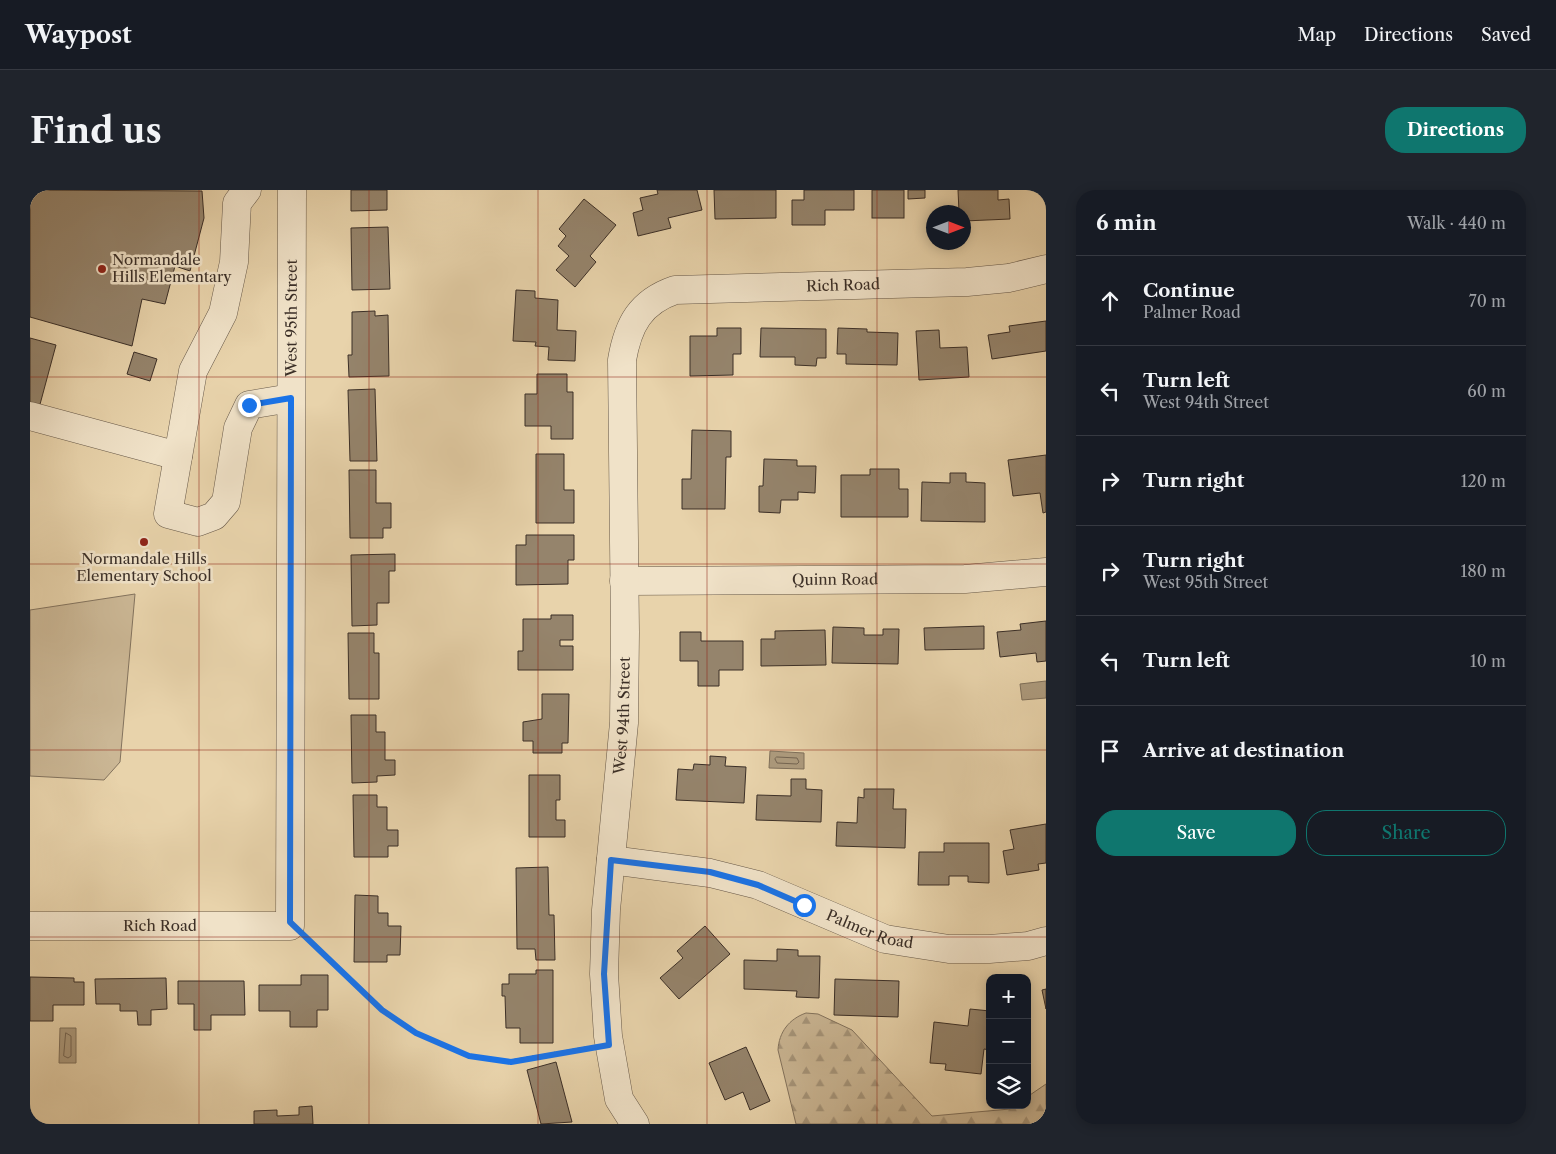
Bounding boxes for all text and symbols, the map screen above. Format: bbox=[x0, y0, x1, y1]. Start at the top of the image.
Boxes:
text: Waypost bbox=[25, 20, 132, 49]
text: Map bbox=[1297, 24, 1336, 46]
text: Directions bbox=[1364, 24, 1453, 46]
text: Saved bbox=[1481, 24, 1531, 46]
button: Directions bbox=[1385, 107, 1526, 153]
text: Find us bbox=[30, 109, 162, 152]
north arrow bbox=[926, 205, 971, 250]
text: 6 min bbox=[1096, 210, 1157, 235]
text: Walk · 440 m bbox=[1407, 213, 1506, 233]
place label: Normandale Hills Elementary bbox=[112, 250, 232, 286]
street label: West 95th Street bbox=[281, 259, 301, 378]
marker: Normandale Hills Elementary bbox=[96, 263, 108, 275]
street label: Rich Road bbox=[806, 274, 880, 295]
text: Continue bbox=[1143, 279, 1235, 302]
icon: ahead bbox=[1096, 287, 1124, 315]
text: 70 m bbox=[1469, 291, 1506, 311]
text: Palmer Road bbox=[1143, 302, 1241, 322]
text: Turn left bbox=[1143, 369, 1230, 392]
icon: left bbox=[1096, 377, 1124, 405]
text: 60 m bbox=[1467, 381, 1506, 401]
text: West 94th Street bbox=[1143, 392, 1269, 412]
route end bbox=[238, 394, 261, 417]
icon: right bbox=[1096, 467, 1124, 495]
text: Turn right bbox=[1143, 469, 1244, 492]
text: 120 m bbox=[1461, 471, 1506, 491]
marker: Normandale Hills Elementary School bbox=[138, 536, 150, 548]
place label: Normandale Hills Elementary School bbox=[76, 549, 212, 585]
text: Turn right bbox=[1143, 549, 1244, 572]
icon: right bbox=[1096, 557, 1124, 585]
text: 180 m bbox=[1460, 561, 1506, 581]
street label: Quinn Road bbox=[792, 570, 878, 589]
text: West 95th Street bbox=[1143, 572, 1268, 592]
icon: left bbox=[1096, 647, 1124, 675]
text: Turn left bbox=[1143, 649, 1230, 672]
text: 10 m bbox=[1470, 651, 1506, 671]
street label: West 94th Street bbox=[609, 656, 634, 776]
icon: arrive bbox=[1096, 737, 1124, 765]
text: Arrive at destination bbox=[1143, 739, 1344, 762]
button: Save bbox=[1096, 810, 1296, 856]
button: Share bbox=[1306, 810, 1506, 856]
route start bbox=[793, 894, 816, 917]
street label: Palmer Road bbox=[823, 905, 915, 952]
street label: Rich Road bbox=[123, 916, 197, 935]
map controls bbox=[986, 974, 1031, 1109]
button: + bbox=[986, 974, 1031, 1019]
button: − bbox=[986, 1019, 1031, 1064]
button: layers bbox=[986, 1064, 1031, 1109]

